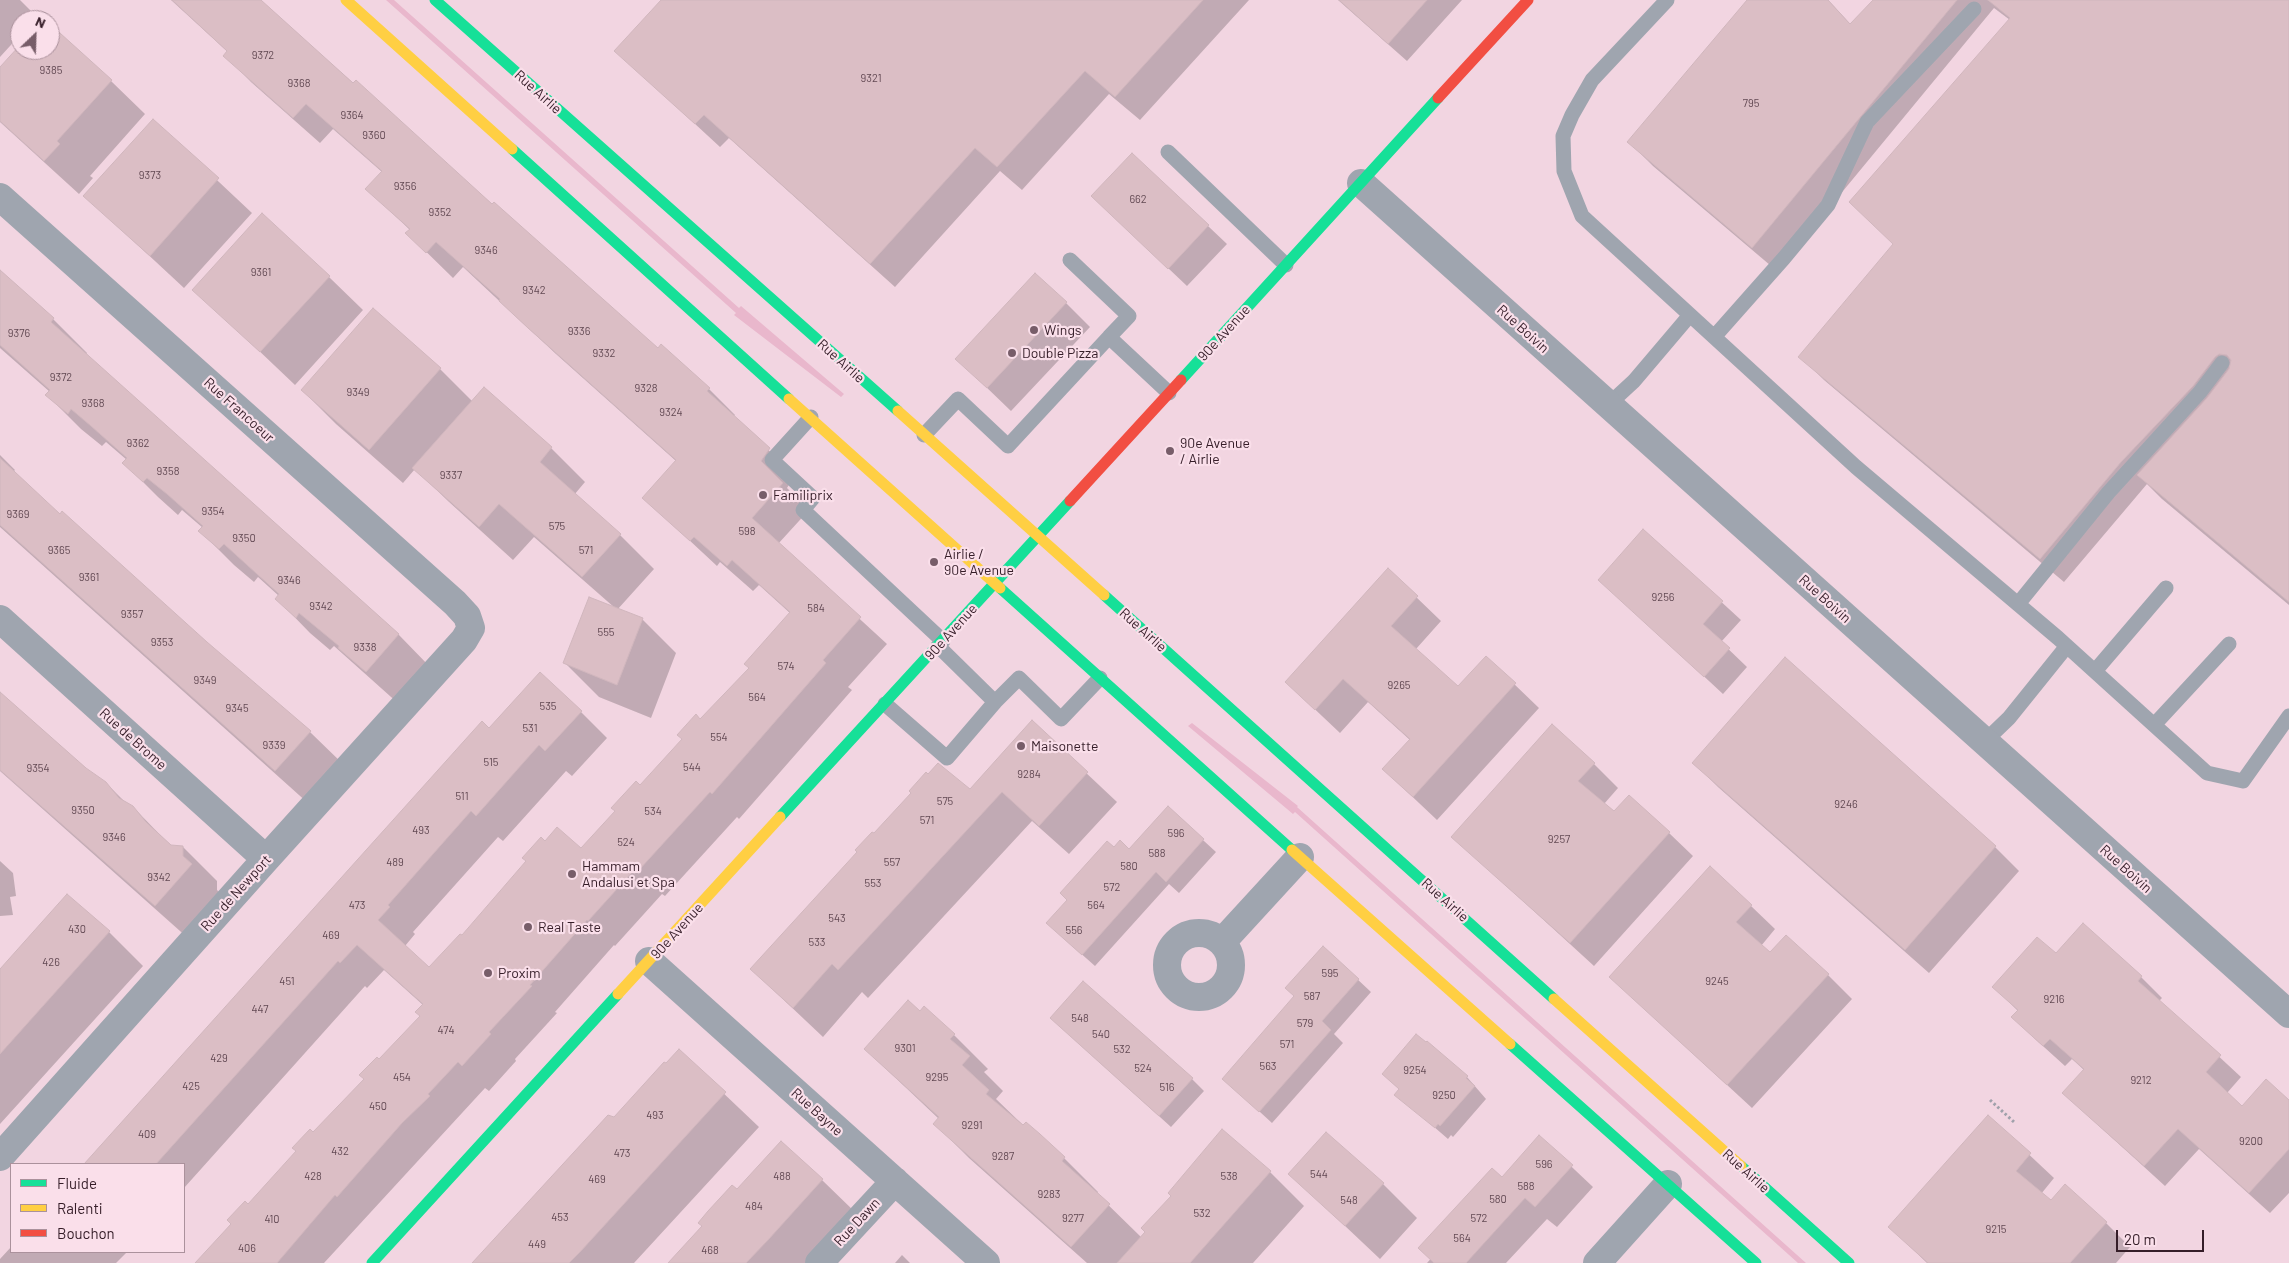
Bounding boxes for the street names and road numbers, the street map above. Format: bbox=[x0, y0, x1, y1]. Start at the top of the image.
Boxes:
street label: Rue Airlie bbox=[511, 66, 565, 118]
street label: 90e Avenue bbox=[1194, 301, 1254, 365]
street label: Rue Boivin bbox=[1494, 301, 1552, 357]
street label: Rue Airlie bbox=[814, 335, 868, 387]
street label: Rue Francoeur bbox=[200, 374, 278, 446]
street label: Rue Boivin bbox=[1796, 571, 1854, 627]
street label: 90e Avenue bbox=[921, 600, 981, 664]
street label: Rue Airlie bbox=[1116, 604, 1170, 656]
street label: Rue de Brome bbox=[96, 704, 170, 774]
street label: Rue Boivin bbox=[2097, 841, 2155, 897]
street label: Rue de Newport bbox=[197, 851, 275, 935]
street label: Rue Airlie bbox=[1418, 874, 1472, 926]
street label: 90e Avenue bbox=[647, 899, 707, 963]
street label: Rue Bayne bbox=[788, 1085, 846, 1139]
street label: Rue Airlie bbox=[1719, 1145, 1773, 1197]
street label: Rue Dawn bbox=[831, 1194, 883, 1250]

